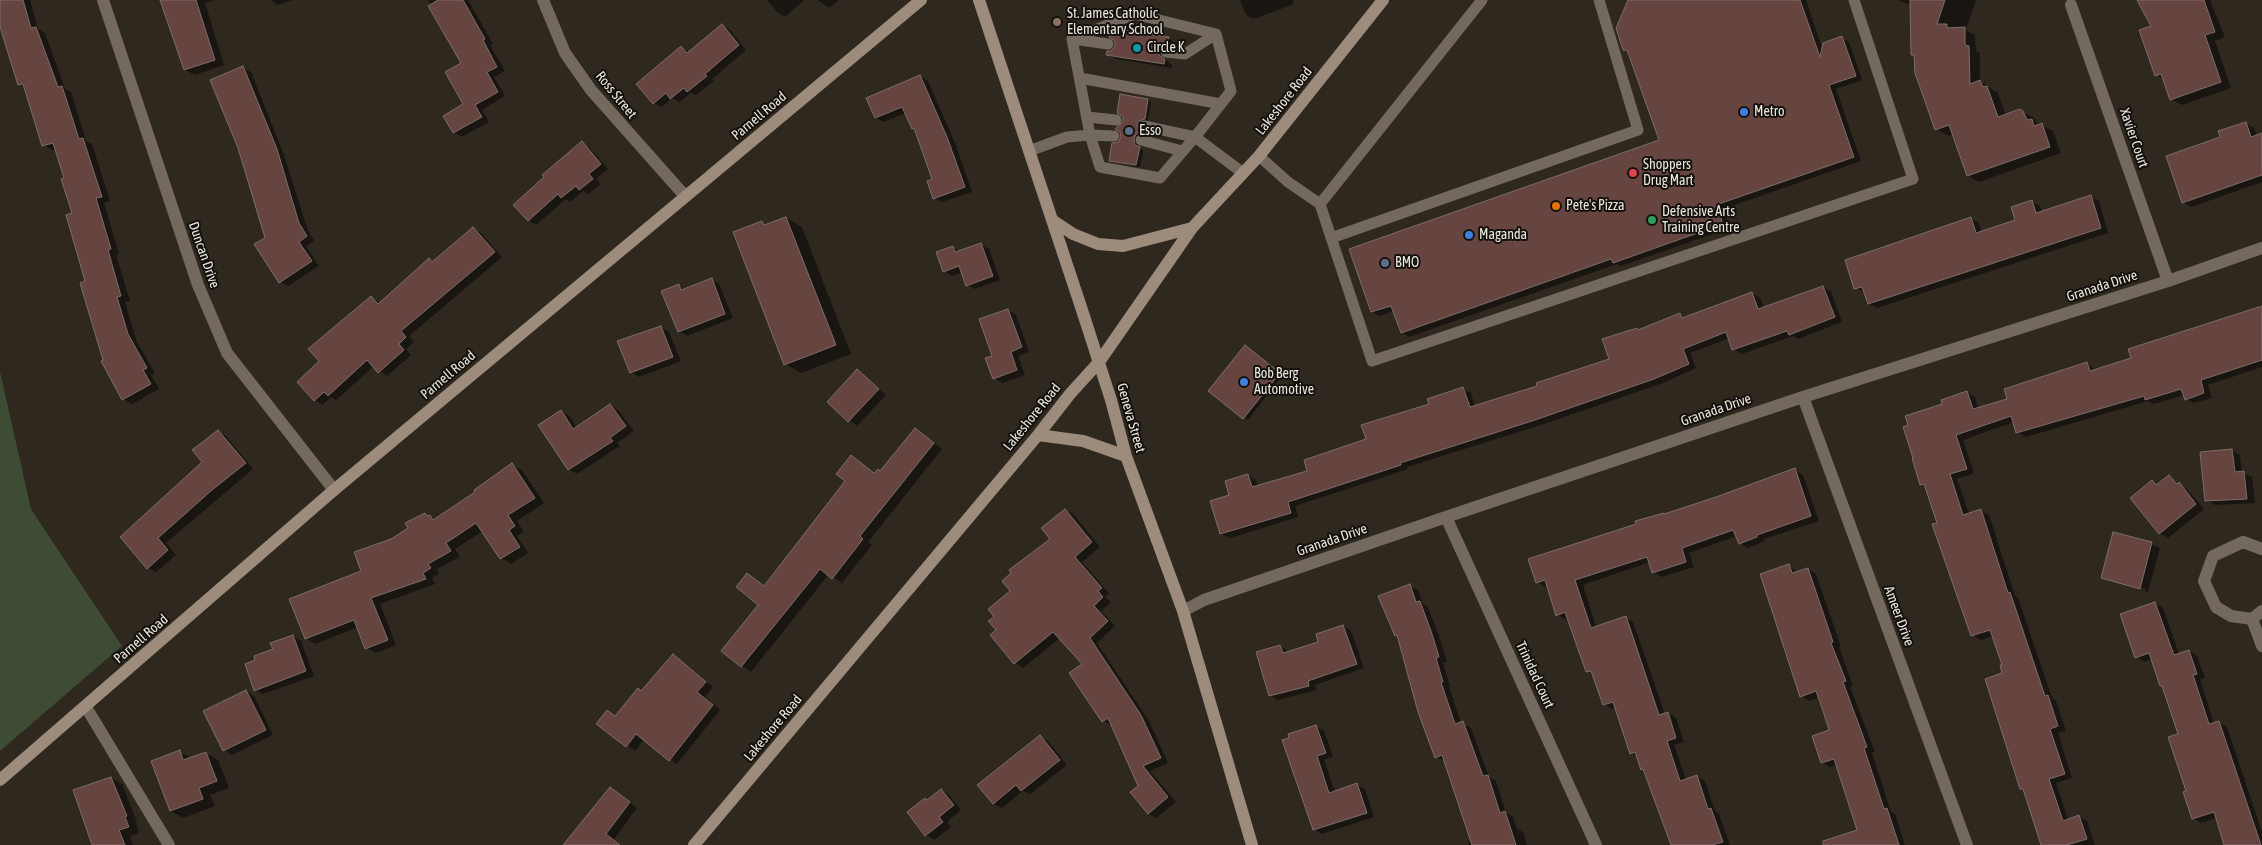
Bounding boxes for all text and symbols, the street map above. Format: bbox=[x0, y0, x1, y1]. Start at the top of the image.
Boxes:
place label: St. James Catholic Elementary School bbox=[1067, 6, 1163, 38]
marker: St. James Catholic Elementary School bbox=[1051, 16, 1063, 28]
place label: Circle K bbox=[1147, 40, 1185, 56]
marker: Circle K bbox=[1131, 42, 1143, 54]
street label: Lakeshore Road bbox=[1252, 64, 1316, 138]
street label: Ross Street bbox=[592, 68, 640, 122]
street label: Parnell Road bbox=[728, 88, 790, 144]
place label: Metro bbox=[1754, 104, 1784, 120]
marker: Metro bbox=[1738, 106, 1750, 118]
street label: Xavier Court bbox=[2116, 106, 2152, 170]
place label: Esso bbox=[1139, 123, 1161, 139]
marker: Esso bbox=[1123, 125, 1135, 137]
place label: Shoppers Drug Mart bbox=[1643, 157, 1694, 190]
marker: Shoppers Drug Mart bbox=[1627, 167, 1639, 179]
place label: Pete's Pizza bbox=[1566, 198, 1624, 214]
marker: Pete's Pizza bbox=[1550, 200, 1562, 212]
place label: Defensive Arts Training Centre bbox=[1662, 204, 1740, 236]
marker: Defensive Arts Training Centre bbox=[1646, 214, 1658, 226]
street label: Duncan Drive bbox=[185, 220, 223, 290]
place label: Maganda bbox=[1479, 227, 1527, 243]
marker: Maganda bbox=[1463, 229, 1475, 241]
place label: BMO bbox=[1395, 255, 1419, 271]
marker: BMO bbox=[1379, 257, 1391, 269]
street label: Granada Drive bbox=[2065, 267, 2139, 305]
street label: Parnell Road bbox=[417, 347, 479, 403]
place label: Bob Berg Automotive bbox=[1254, 366, 1314, 398]
marker: Bob Berg Automotive bbox=[1238, 376, 1250, 388]
street label: Lakeshore Road bbox=[1000, 380, 1064, 454]
street label: Geneva Street bbox=[1113, 381, 1149, 455]
street label: Granada Drive bbox=[1679, 390, 1753, 430]
street label: Granada Drive bbox=[1295, 520, 1369, 560]
street label: Ameer Drive bbox=[1880, 584, 1918, 648]
street label: Parnell Road bbox=[110, 611, 172, 667]
street label: Trinidad Court bbox=[1512, 639, 1558, 711]
street label: Lakeshore Road bbox=[740, 691, 806, 765]

